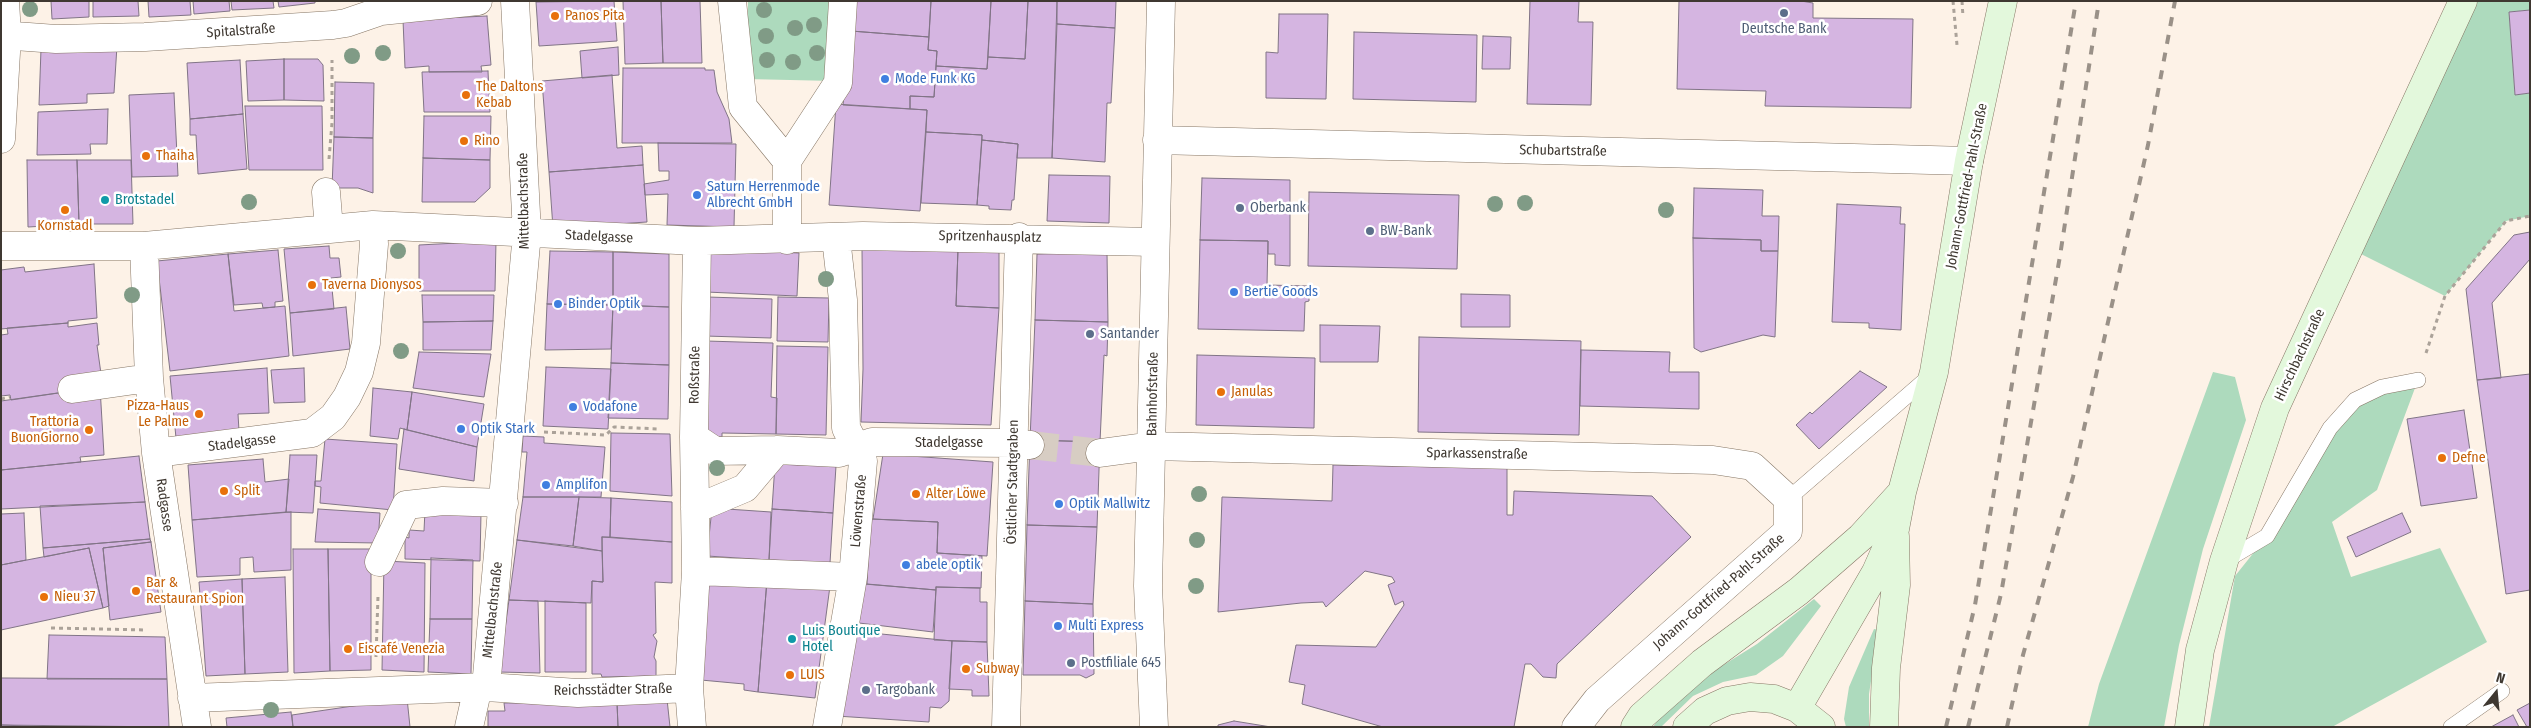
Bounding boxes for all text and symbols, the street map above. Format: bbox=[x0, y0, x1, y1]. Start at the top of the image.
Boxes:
marker: Deutsche Bank bbox=[1778, 7, 1790, 19]
place label: Panos Pita bbox=[565, 8, 625, 24]
marker: Panos Pita bbox=[549, 10, 561, 22]
street label: Spitalstraße bbox=[206, 20, 276, 42]
place label: Deutsche Bank bbox=[1742, 21, 1826, 37]
place label: Mode Funk KG bbox=[895, 71, 975, 87]
marker: Mode Funk KG bbox=[879, 73, 891, 85]
place label: The Daltons Kebab bbox=[476, 79, 544, 111]
marker: The Daltons Kebab bbox=[460, 89, 472, 101]
street label: Johann-Gottfried-Pahl-Straße bbox=[1943, 102, 1991, 270]
place label: Rino bbox=[474, 133, 500, 149]
marker: Rino bbox=[458, 135, 470, 147]
street label: Schubartstraße bbox=[1519, 142, 1607, 160]
place label: Thaiha bbox=[156, 148, 194, 164]
marker: Thaiha bbox=[140, 150, 152, 162]
street label: Mittelbachstraße bbox=[515, 152, 533, 250]
place label: Saturn Herrenmode Albrecht GmbH bbox=[707, 179, 820, 212]
marker: Saturn Herrenmode Albrecht GmbH bbox=[691, 189, 703, 201]
place label: Brotstadel bbox=[115, 192, 175, 208]
marker: Brotstadel bbox=[99, 194, 111, 206]
place label: Oberbank bbox=[1250, 200, 1306, 216]
marker: Oberbank bbox=[1234, 202, 1246, 214]
marker: Kornstadl bbox=[59, 204, 71, 216]
place label: Kornstadl bbox=[37, 218, 93, 234]
place label: BW-Bank bbox=[1380, 223, 1432, 239]
marker: BW-Bank bbox=[1364, 225, 1376, 237]
street label: Stadelgasse bbox=[565, 227, 633, 247]
street label: Spritzenhausplatz bbox=[939, 228, 1041, 246]
place label: Taverna Dionysos bbox=[322, 277, 422, 293]
marker: Taverna Dionysos bbox=[306, 279, 318, 291]
place label: Bertie Goods bbox=[1244, 284, 1318, 300]
marker: Bertie Goods bbox=[1228, 286, 1240, 298]
place label: Binder Optik bbox=[568, 296, 640, 312]
marker: Binder Optik bbox=[552, 298, 564, 310]
street label: Hirschbachstraße bbox=[2271, 306, 2329, 404]
place label: Santander bbox=[1100, 326, 1159, 342]
marker: Santander bbox=[1084, 328, 1096, 340]
street label: Roßstraße bbox=[686, 346, 704, 404]
street label: Bahnhofstraße bbox=[1144, 352, 1162, 436]
place label: Janulas bbox=[1231, 384, 1273, 400]
marker: Janulas bbox=[1215, 386, 1227, 398]
place label: Pizza-Haus Le Palme bbox=[127, 398, 189, 431]
place label: Vodafone bbox=[583, 399, 637, 415]
marker: Vodafone bbox=[567, 401, 579, 413]
marker: Pizza-Haus Le Palme bbox=[193, 408, 205, 420]
place label: Trattoria BuonGiorno bbox=[11, 414, 79, 447]
street label: Östlicher Stadtgraben bbox=[1004, 420, 1022, 544]
place label: Optik Stark bbox=[471, 421, 535, 437]
marker: Optik Stark bbox=[455, 423, 467, 435]
marker: Trattoria BuonGiorno bbox=[83, 424, 95, 436]
street label: Stadelgasse bbox=[207, 431, 277, 455]
street label: Stadelgasse bbox=[915, 435, 983, 451]
street label: Sparkassenstraße bbox=[1426, 445, 1528, 463]
place label: Defne bbox=[2452, 450, 2486, 466]
marker: Defne bbox=[2436, 452, 2448, 464]
street label: Löwenstraße bbox=[847, 474, 871, 548]
street label: Radgasse bbox=[152, 477, 176, 533]
place label: Amplifon bbox=[556, 477, 608, 493]
marker: Amplifon bbox=[540, 479, 552, 491]
place label: Split bbox=[234, 483, 260, 499]
marker: Split bbox=[218, 485, 230, 497]
place label: Alter Löwe bbox=[926, 486, 986, 502]
marker: Alter Löwe bbox=[910, 488, 922, 500]
place label: Optik Mallwitz bbox=[1069, 496, 1150, 512]
marker: Optik Mallwitz bbox=[1053, 498, 1065, 510]
street label: Johann-Gottfried-Pahl-Straße bbox=[1650, 530, 1788, 654]
place label: abele optik bbox=[916, 557, 980, 573]
marker: abele optik bbox=[900, 559, 912, 571]
street label: Mittelbachstraße bbox=[480, 561, 506, 659]
place label: Bar & Restaurant Spion bbox=[146, 575, 244, 608]
marker: Bar & Restaurant Spion bbox=[130, 585, 142, 597]
place label: Nieu 37 bbox=[54, 589, 95, 605]
marker: Nieu 37 bbox=[38, 591, 50, 603]
place label: Multi Express bbox=[1068, 618, 1144, 634]
marker: Multi Express bbox=[1052, 620, 1064, 632]
place label: Luis Boutique Hotel bbox=[802, 623, 880, 656]
marker: Luis Boutique Hotel bbox=[786, 633, 798, 645]
place label: Eiscafé Venezia bbox=[358, 641, 445, 657]
marker: Eiscafé Venezia bbox=[342, 643, 354, 655]
place label: Postfiliale 645 bbox=[1081, 655, 1161, 671]
marker: Postfiliale 645 bbox=[1065, 657, 1077, 669]
place label: Subway bbox=[976, 661, 1020, 677]
marker: Subway bbox=[960, 663, 972, 675]
place label: LUIS bbox=[800, 667, 825, 683]
north arrow bbox=[2471, 668, 2521, 718]
marker: LUIS bbox=[784, 669, 796, 681]
text: N bbox=[2494, 669, 2507, 688]
street label: Reichsstädter Straße bbox=[554, 681, 672, 699]
place label: Targobank bbox=[876, 682, 935, 698]
marker: Targobank bbox=[860, 684, 872, 696]

